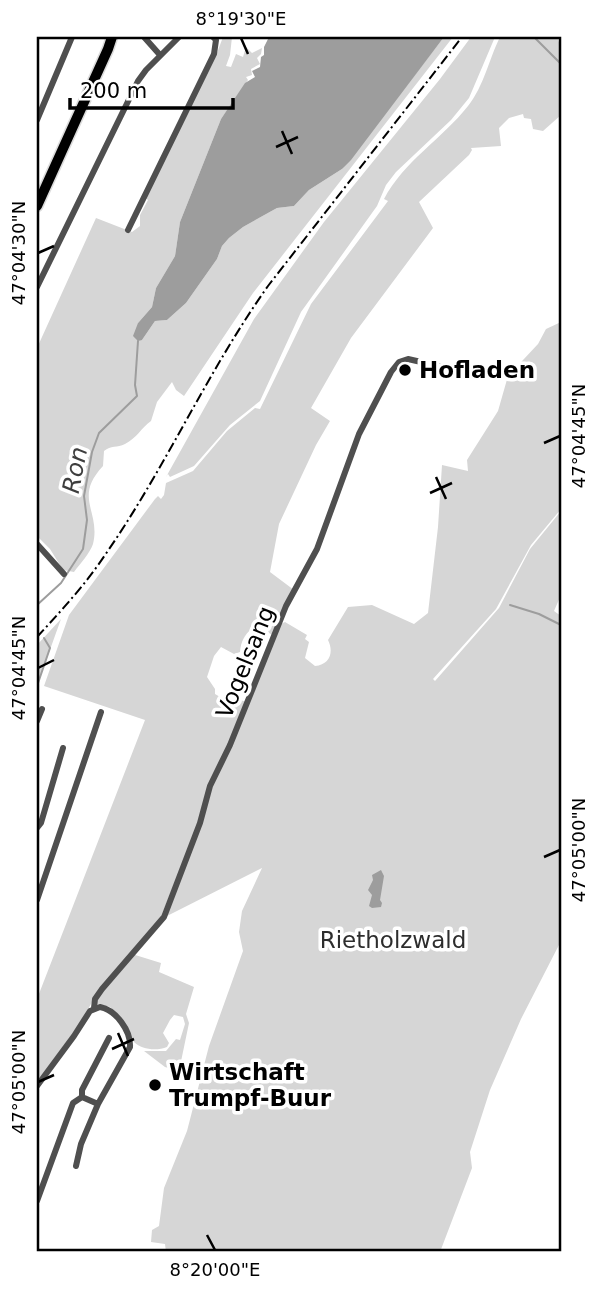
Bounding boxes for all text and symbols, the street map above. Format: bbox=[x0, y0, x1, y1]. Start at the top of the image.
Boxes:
text: 8°19'30"E bbox=[196, 8, 286, 29]
scale bar bbox=[70, 66, 233, 110]
text: 200 m bbox=[80, 79, 147, 103]
text: 47°04'30"N bbox=[8, 201, 29, 305]
place label: Hofladen bbox=[419, 357, 535, 383]
marker: Hofladen bbox=[397, 362, 413, 378]
text: 47°04'45"N bbox=[568, 384, 589, 488]
water label: Ron bbox=[57, 444, 93, 496]
street label: Vogelsang bbox=[211, 602, 279, 722]
text: 47°04'45"N bbox=[8, 616, 29, 720]
text: 47°05'00"N bbox=[568, 798, 589, 902]
park label: Rietholzwald bbox=[320, 927, 466, 953]
text: 47°05'00"N bbox=[8, 1030, 29, 1134]
place label: Wirtschaft Trumpf-Buur bbox=[169, 1059, 332, 1111]
marker: Wirtschaft Trumpf-Buur bbox=[147, 1077, 163, 1093]
text: 8°20'00"E bbox=[170, 1259, 260, 1280]

